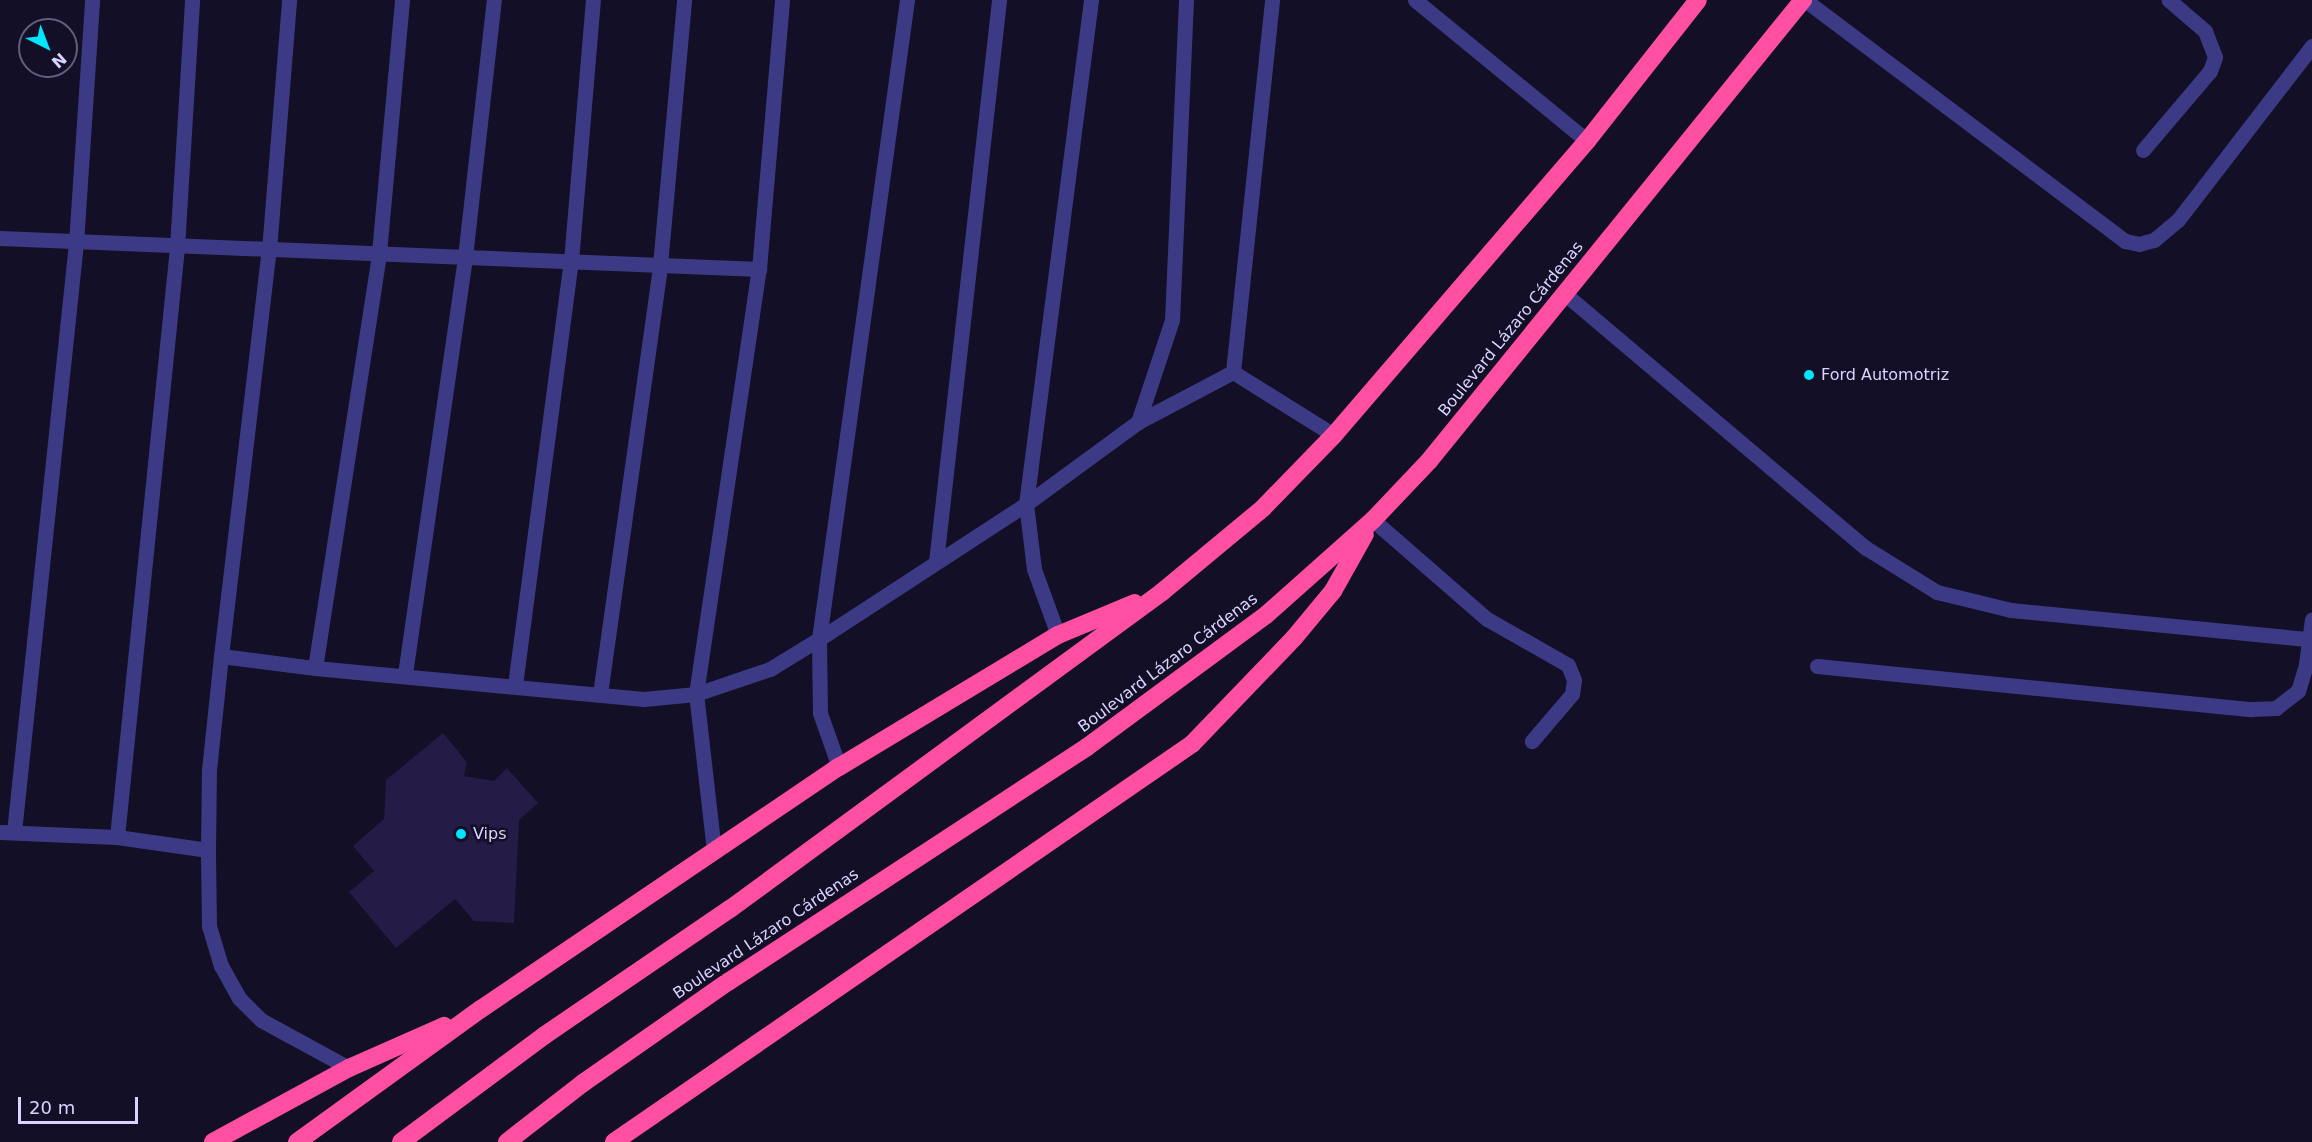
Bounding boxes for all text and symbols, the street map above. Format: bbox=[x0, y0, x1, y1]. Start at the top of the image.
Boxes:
north arrow bbox=[18, 18, 78, 78]
text: N bbox=[48, 49, 70, 72]
street label: Boulevard Lázaro Cárdenas bbox=[1434, 238, 1588, 420]
place label: Ford Automotriz bbox=[1821, 365, 1949, 385]
marker: Ford Automotriz bbox=[1802, 368, 1816, 382]
street label: Boulevard Lázaro Cárdenas bbox=[1075, 589, 1261, 737]
place label: Vips bbox=[473, 824, 507, 844]
marker: Vips bbox=[454, 827, 468, 841]
street label: Boulevard Lázaro Cárdenas bbox=[670, 865, 862, 1003]
scale bar bbox=[21, 1085, 141, 1123]
text: 20 m bbox=[29, 1097, 75, 1118]

